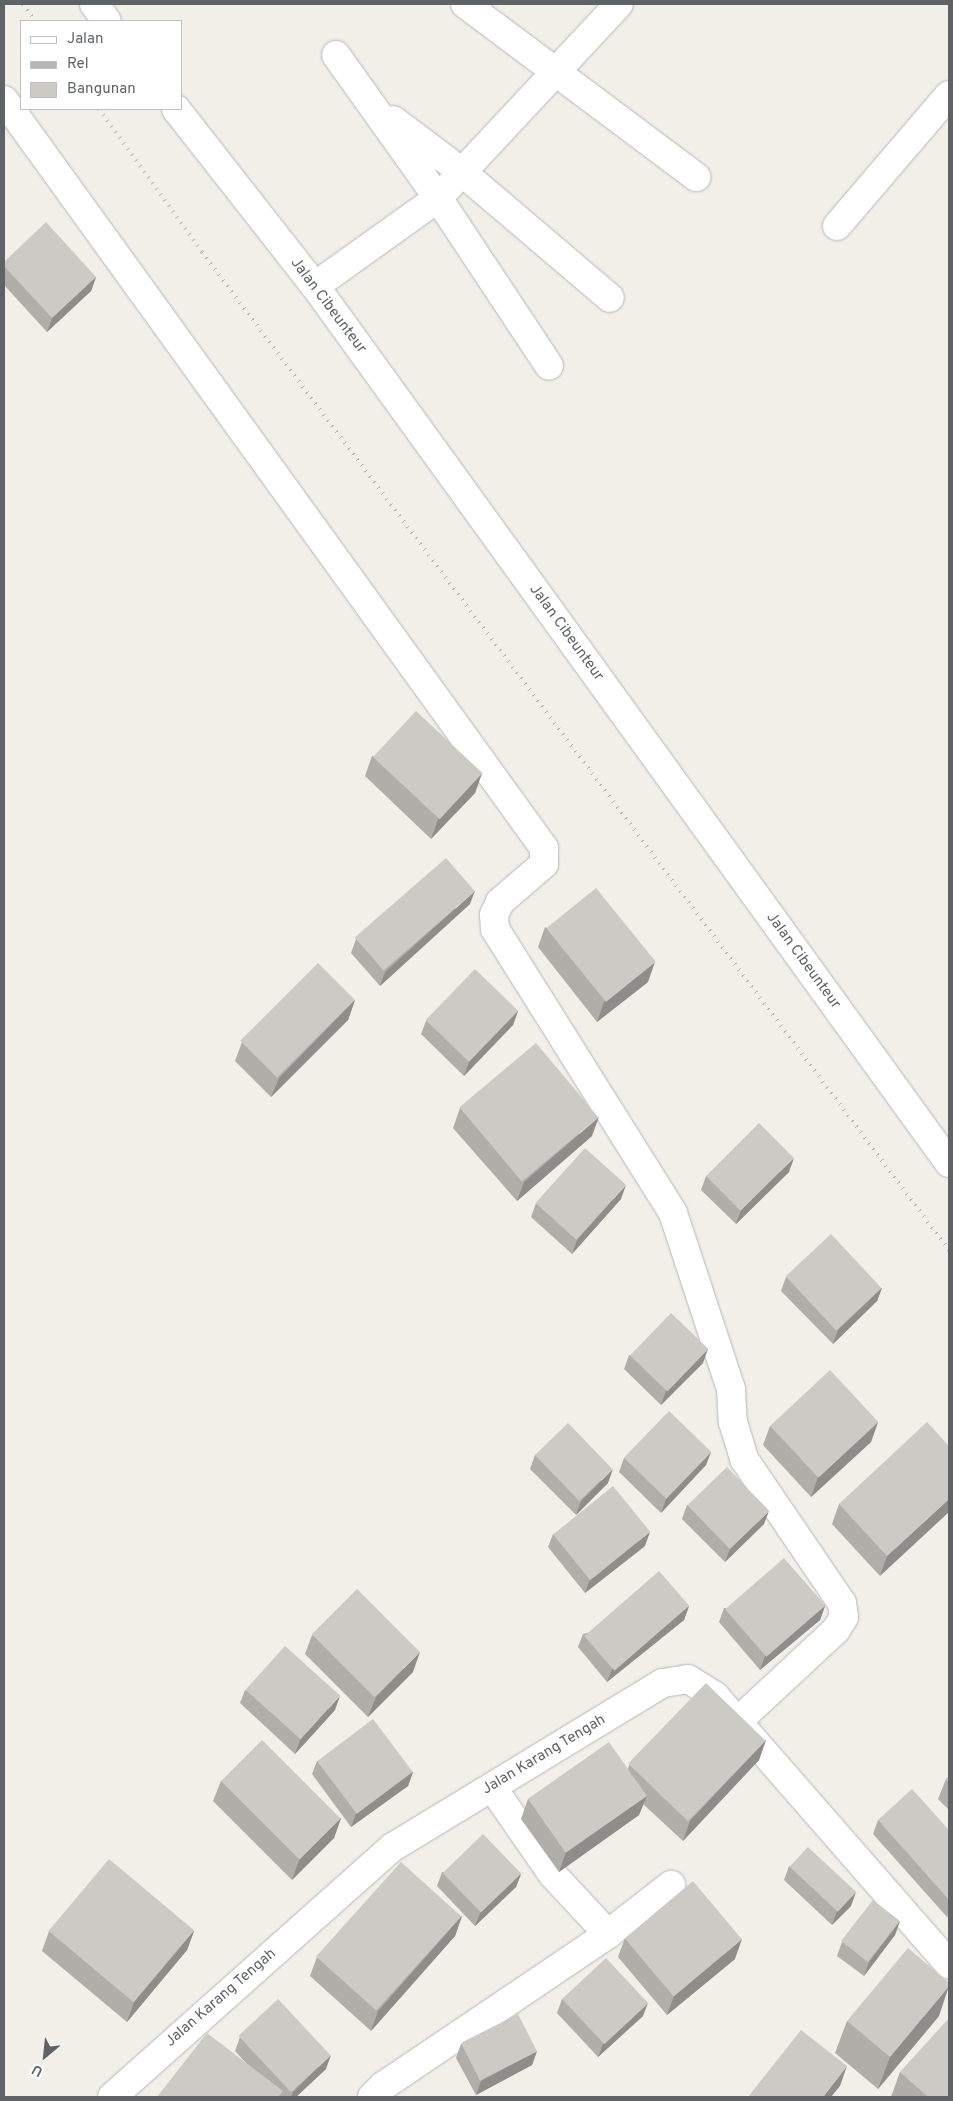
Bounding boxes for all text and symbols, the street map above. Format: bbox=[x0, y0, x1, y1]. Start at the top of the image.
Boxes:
legend bbox=[20, 20, 182, 110]
text: Jalan bbox=[67, 30, 104, 49]
text: Rel bbox=[67, 55, 89, 74]
text: Bangunan bbox=[67, 80, 136, 99]
street label: Jalan Cibeunteur bbox=[286, 255, 370, 357]
street label: Jalan Cibeunteur bbox=[525, 581, 607, 685]
street label: Jalan Cibeunteur bbox=[762, 909, 844, 1013]
street label: Jalan Karang Tengah bbox=[479, 1711, 609, 1799]
street label: Jalan Karang Tengah bbox=[162, 1945, 280, 2051]
north arrow bbox=[20, 2031, 70, 2081]
text: U bbox=[29, 2060, 46, 2080]

